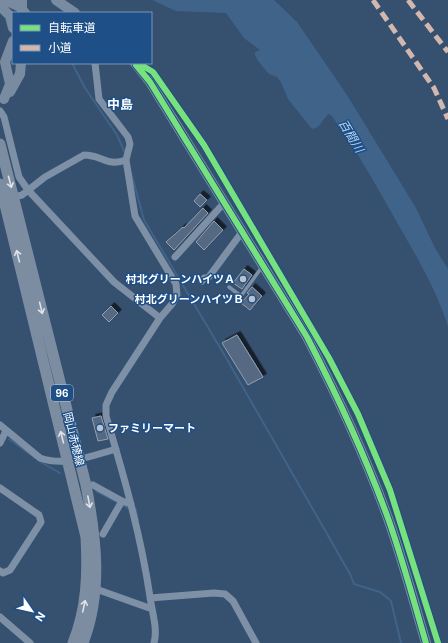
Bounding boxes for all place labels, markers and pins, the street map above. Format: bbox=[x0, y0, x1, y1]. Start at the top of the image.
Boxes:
place label: 村北グリーンハイツＡ bbox=[126, 272, 235, 286]
marker: 村北グリーンハイツＡ bbox=[238, 274, 248, 284]
place label: 村北グリーンハイツＢ bbox=[135, 292, 244, 306]
marker: 村北グリーンハイツＢ bbox=[247, 294, 257, 304]
place label: ファミリーマート bbox=[108, 421, 196, 435]
marker: ファミリーマート bbox=[95, 423, 105, 433]

